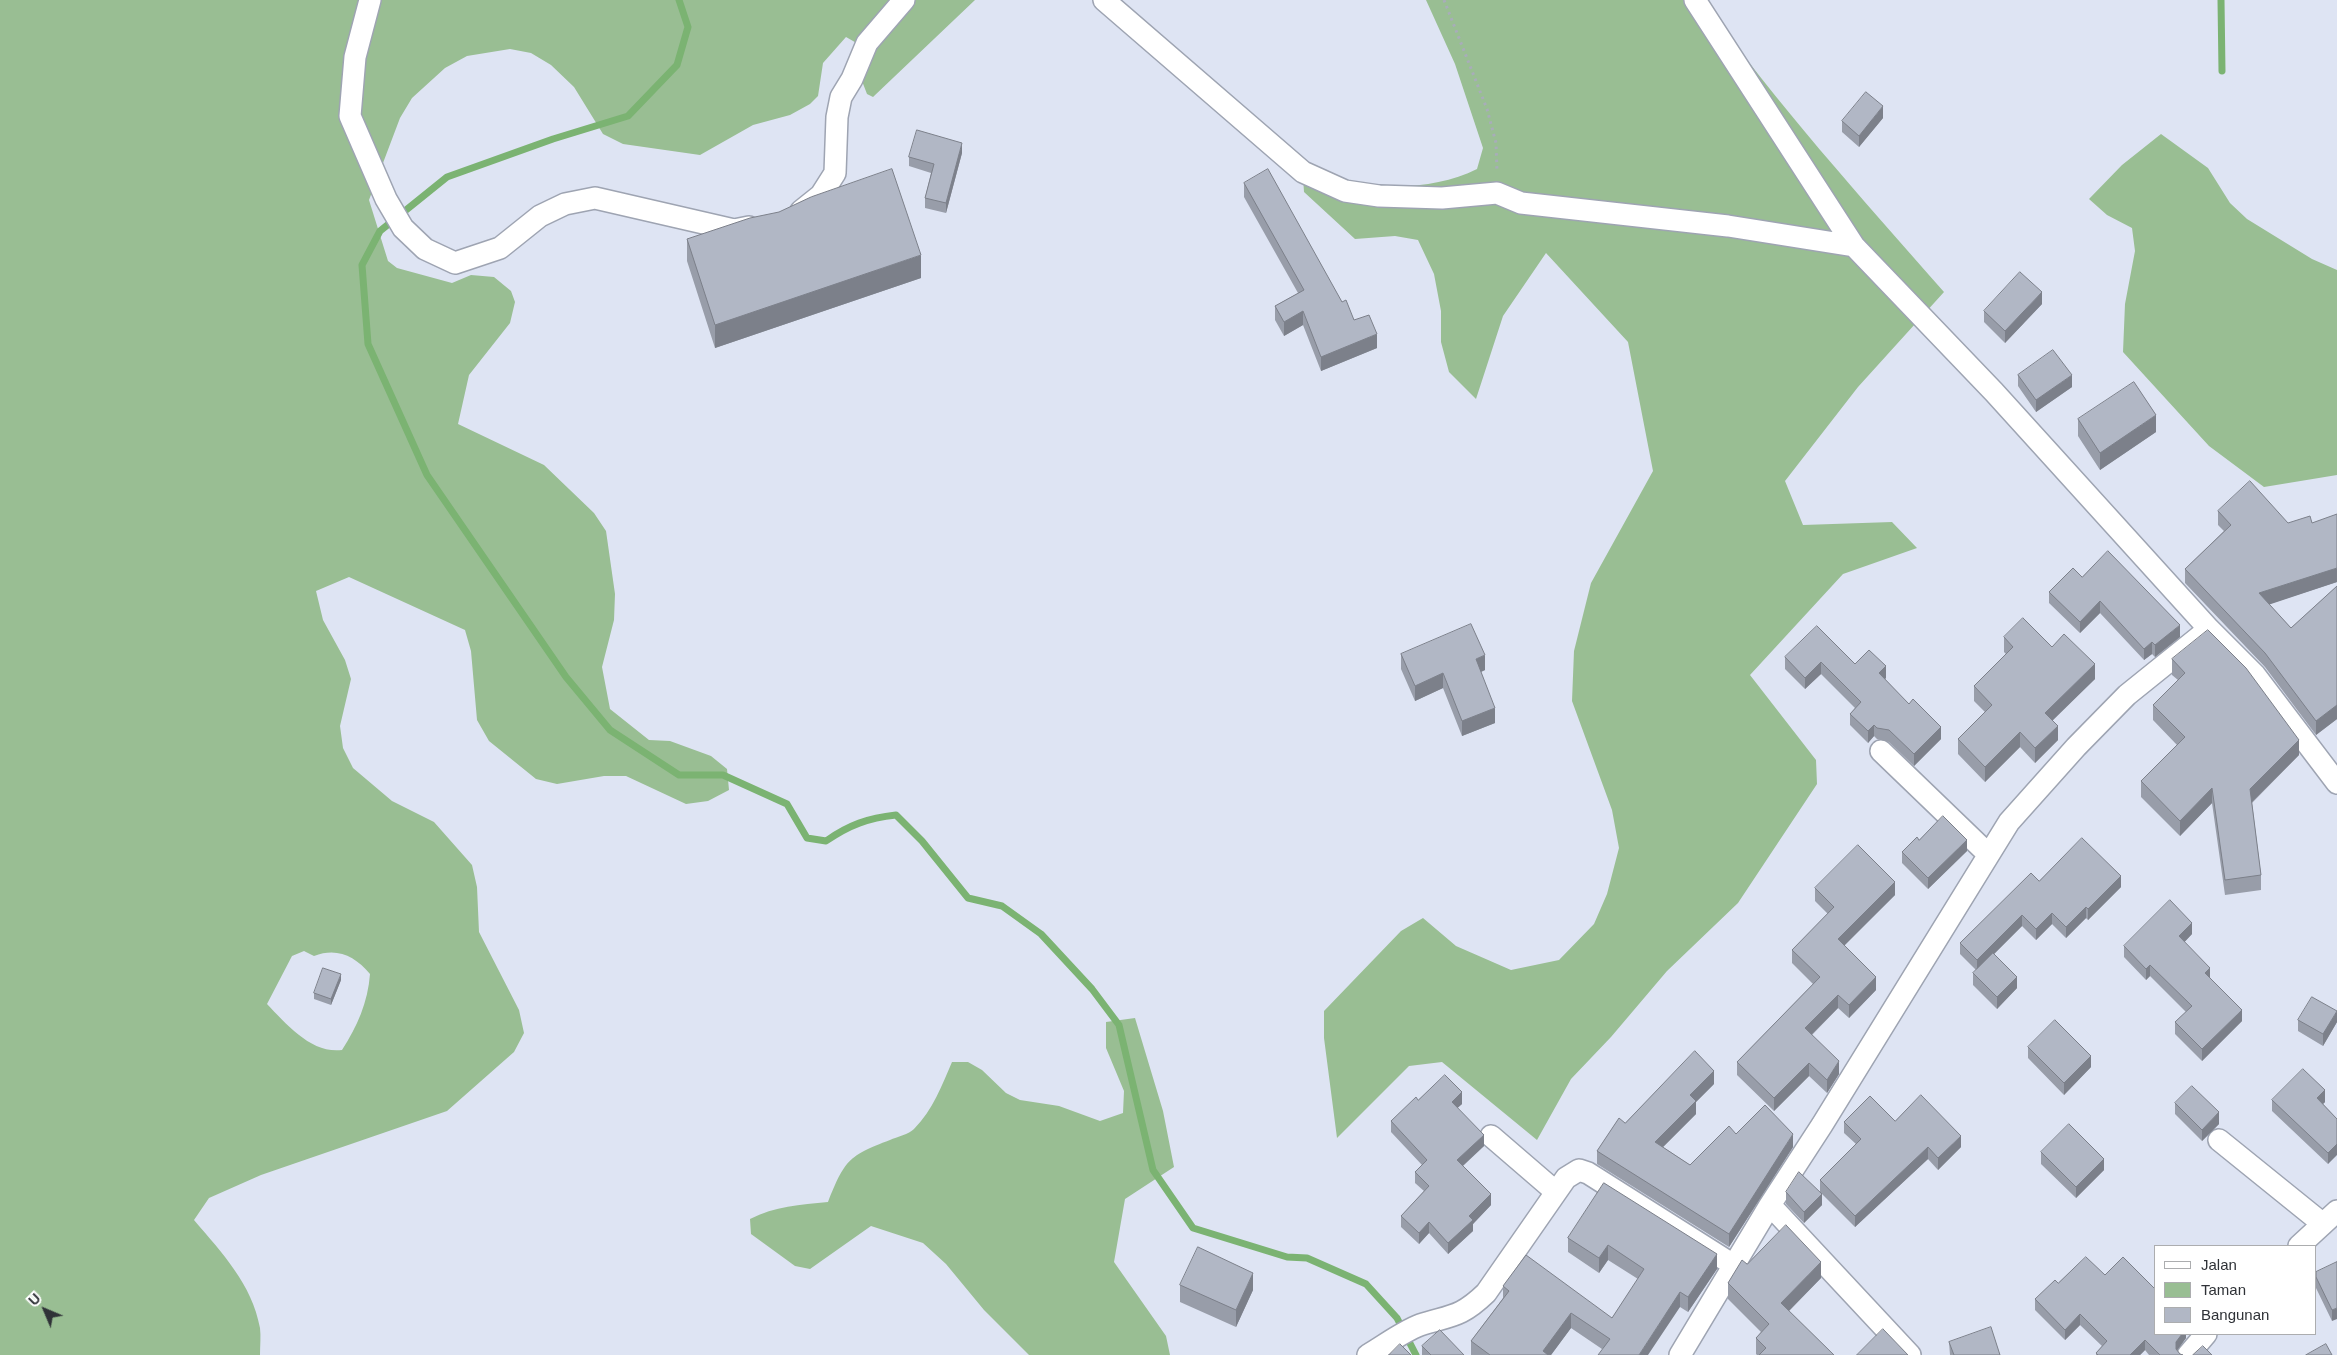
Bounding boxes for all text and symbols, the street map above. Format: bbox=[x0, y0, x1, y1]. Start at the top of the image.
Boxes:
legend bbox=[2154, 1245, 2317, 1335]
text: Jalan bbox=[2201, 1256, 2237, 1273]
text: Taman bbox=[2201, 1281, 2246, 1298]
north arrow bbox=[20, 1285, 70, 1335]
text: U bbox=[25, 1290, 44, 1309]
text: Bangunan bbox=[2201, 1306, 2269, 1323]

